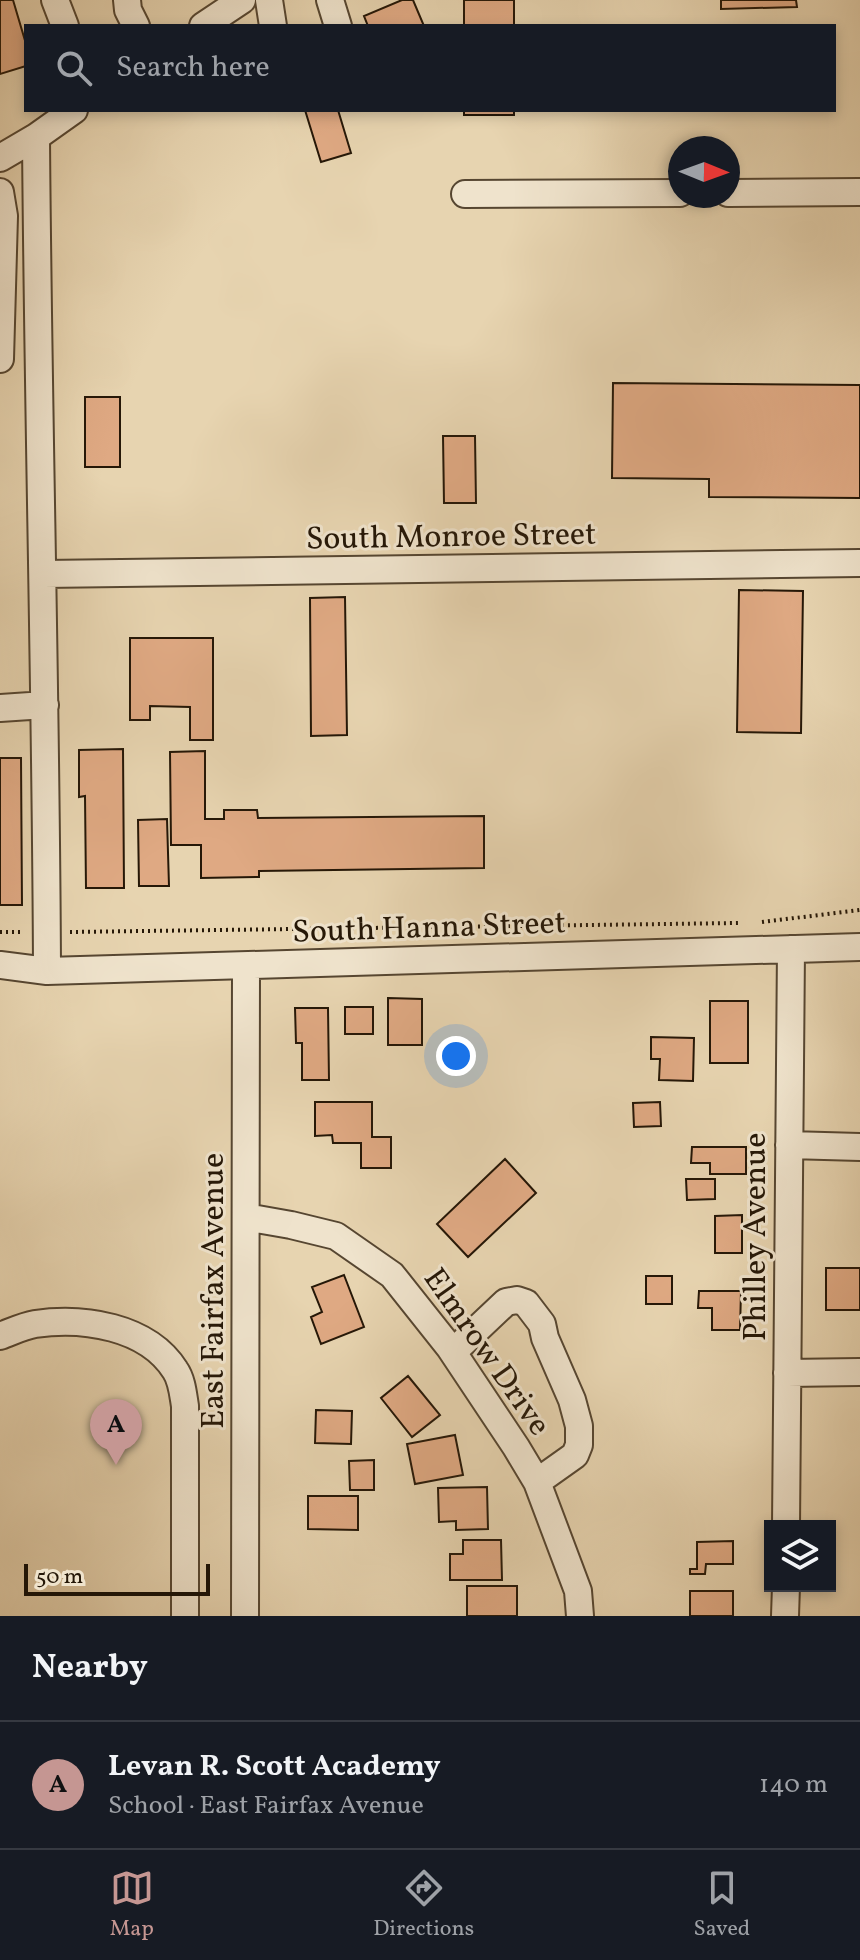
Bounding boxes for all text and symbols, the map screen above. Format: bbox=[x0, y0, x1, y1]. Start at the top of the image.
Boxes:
search box bbox=[24, 24, 836, 112]
icon: search bbox=[52, 46, 96, 90]
text: Search here bbox=[116, 47, 270, 89]
north arrow bbox=[668, 136, 740, 208]
street label: South Monroe Street bbox=[305, 513, 597, 563]
street label: South Hanna Street bbox=[291, 902, 567, 956]
your location bbox=[436, 1036, 476, 1076]
street label: Philley Avenue bbox=[735, 1133, 779, 1341]
street label: East Fairfax Avenue bbox=[193, 1153, 237, 1429]
street label: Elmrow Drive bbox=[411, 1260, 560, 1445]
pin: A bbox=[90, 1399, 142, 1465]
map controls bbox=[764, 1520, 836, 1592]
button: layers bbox=[764, 1520, 836, 1592]
scale bar bbox=[24, 1560, 210, 1596]
text: 50 m bbox=[36, 1562, 83, 1593]
text: Nearby bbox=[32, 1645, 148, 1692]
text: Levan R. Scott Academy bbox=[108, 1746, 441, 1788]
text: A bbox=[49, 1767, 67, 1803]
text: 140 m bbox=[759, 1767, 828, 1803]
text: School · East Fairfax Avenue bbox=[108, 1788, 424, 1824]
tab: Map bbox=[110, 1866, 154, 1945]
tab: Directions bbox=[373, 1866, 474, 1945]
tab: Saved bbox=[694, 1866, 750, 1945]

